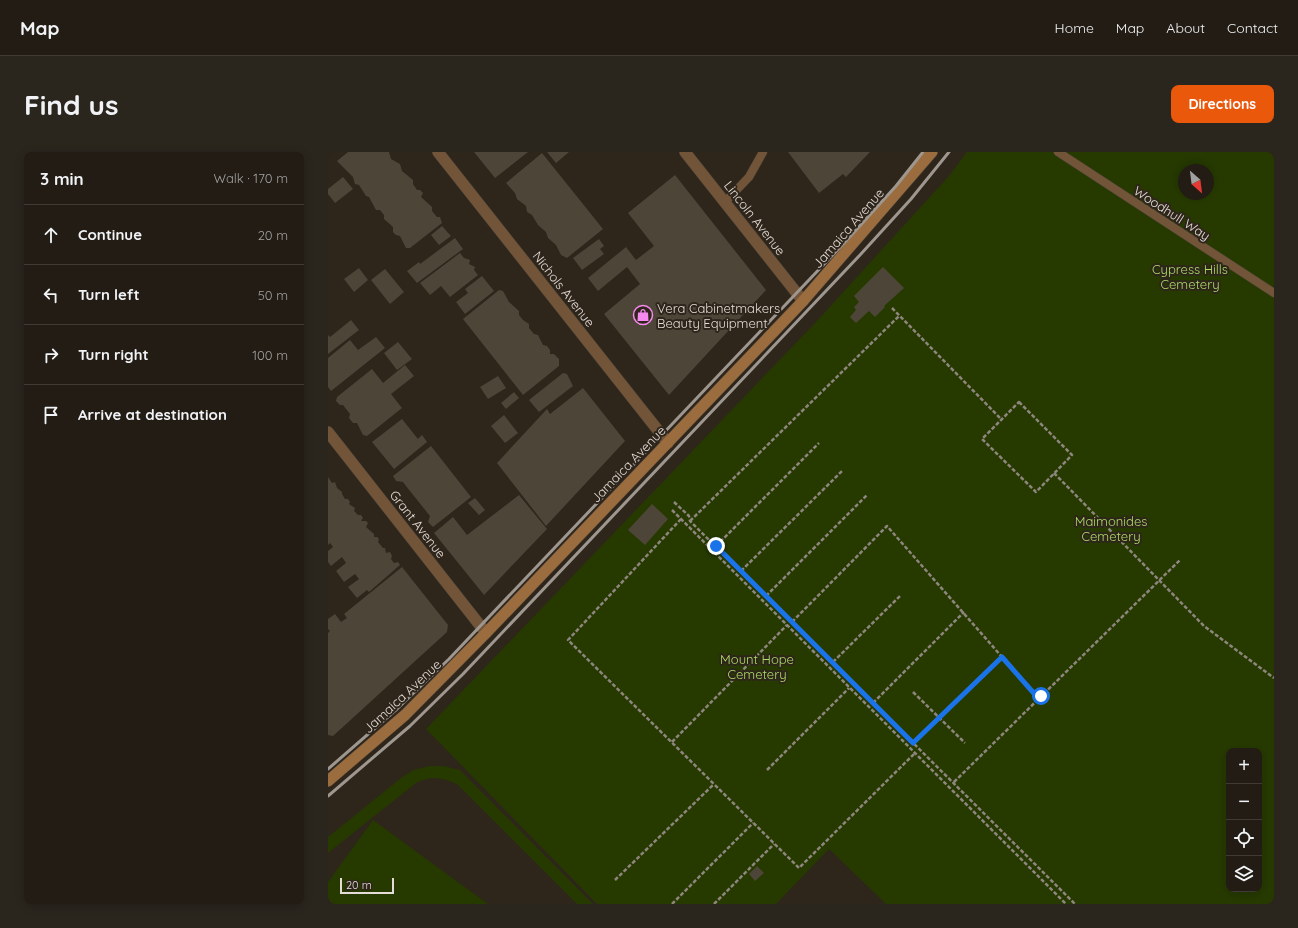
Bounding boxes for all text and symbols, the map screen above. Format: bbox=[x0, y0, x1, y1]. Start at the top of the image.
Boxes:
text: Map bbox=[20, 16, 59, 40]
text: Home bbox=[1055, 19, 1094, 37]
text: Map bbox=[1116, 19, 1144, 37]
text: About bbox=[1166, 19, 1205, 37]
text: Contact bbox=[1227, 19, 1278, 37]
button: Directions bbox=[1171, 85, 1274, 123]
text: Find us bbox=[24, 87, 118, 122]
north arrow bbox=[1178, 164, 1214, 200]
text: 3 min bbox=[40, 168, 84, 189]
text: Walk · 170 m bbox=[213, 170, 288, 186]
street label: Lincoln Avenue bbox=[721, 177, 789, 259]
street label: Woodhull Way bbox=[1131, 182, 1213, 244]
street label: Jamaica Avenue bbox=[809, 185, 887, 271]
icon: ahead bbox=[40, 224, 62, 246]
text: Continue bbox=[78, 225, 142, 244]
text: 20 m bbox=[258, 227, 288, 243]
street label: Nichols Avenue bbox=[530, 248, 598, 330]
park label: Cypress Hills Cemetery bbox=[1152, 261, 1228, 292]
icon: left bbox=[40, 284, 62, 306]
text: Turn left bbox=[78, 285, 140, 304]
text: 50 m bbox=[258, 287, 288, 303]
place label: Vera Cabinetmakers Beauty Equipment bbox=[657, 300, 780, 331]
shop icon: Vera Cabinetmakers Beauty Equipment bbox=[632, 304, 654, 326]
icon: right bbox=[40, 344, 62, 366]
text: Turn right bbox=[78, 345, 149, 364]
text: 100 m bbox=[252, 347, 288, 363]
icon: arrive bbox=[40, 404, 62, 426]
text: Arrive at destination bbox=[78, 405, 227, 424]
street label: Jamaica Avenue bbox=[587, 422, 669, 506]
street label: Grant Avenue bbox=[387, 487, 449, 561]
park label: Maimonides Cemetery bbox=[1075, 513, 1147, 544]
route end bbox=[707, 537, 725, 555]
park label: Mount Hope Cemetery bbox=[720, 651, 794, 682]
street label: Jamaica Avenue bbox=[360, 656, 444, 736]
route start bbox=[1032, 687, 1050, 705]
map controls bbox=[1226, 748, 1262, 892]
button: + bbox=[1226, 748, 1262, 784]
button: − bbox=[1226, 784, 1262, 820]
button: locate bbox=[1226, 820, 1262, 856]
button: layers bbox=[1226, 856, 1262, 892]
scale bar bbox=[340, 876, 394, 895]
text: 20 m bbox=[346, 878, 372, 892]

